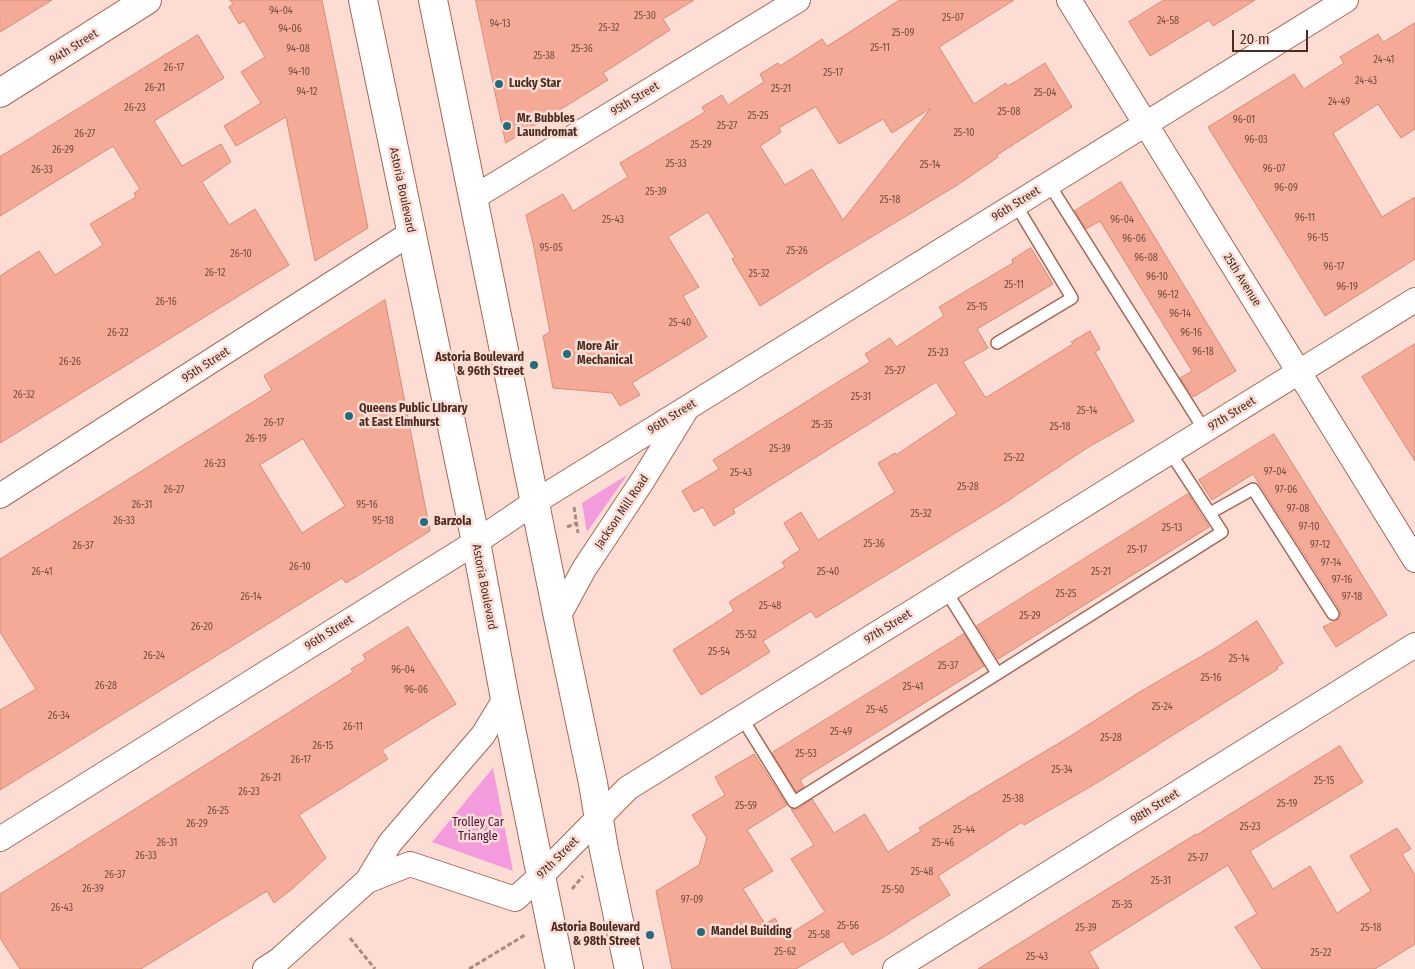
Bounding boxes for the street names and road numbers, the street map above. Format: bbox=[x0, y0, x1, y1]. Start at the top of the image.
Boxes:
street label: 94th Street bbox=[47, 27, 101, 67]
street label: 95th Street bbox=[608, 79, 662, 119]
street label: Astoria Boulevard bbox=[386, 146, 418, 234]
street label: 96th Street bbox=[989, 183, 1043, 225]
street label: 25th Avenue bbox=[1220, 251, 1264, 309]
street label: 95th Street bbox=[180, 344, 232, 386]
street label: 97th Street bbox=[1206, 394, 1258, 434]
street label: 96th Street bbox=[645, 396, 699, 438]
street label: Jackson Mill Road bbox=[592, 472, 652, 552]
street label: Astoria Boulevard bbox=[469, 543, 499, 631]
street label: 97th Street bbox=[862, 607, 914, 647]
street label: 96th Street bbox=[302, 612, 356, 654]
street label: 98th Street bbox=[1128, 786, 1182, 828]
street label: 97th Street bbox=[534, 834, 582, 882]

